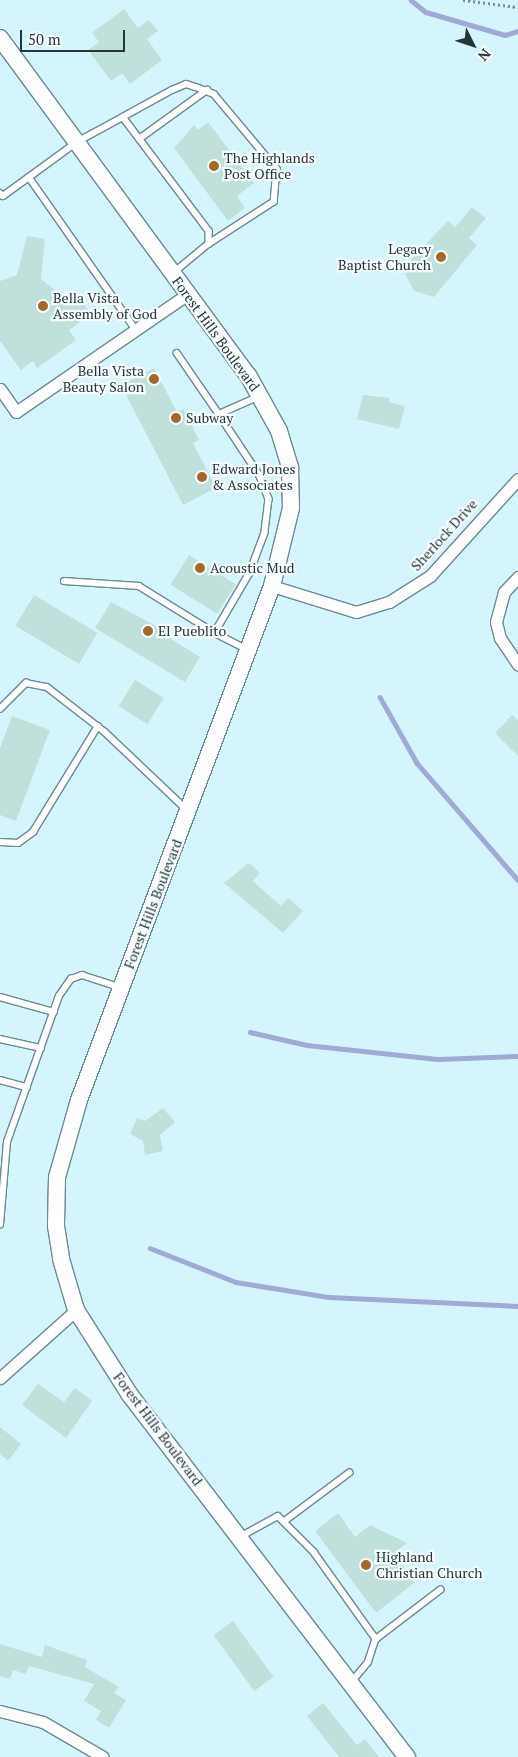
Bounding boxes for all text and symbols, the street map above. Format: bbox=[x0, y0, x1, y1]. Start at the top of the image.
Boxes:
scale bar bbox=[22, 20, 128, 52]
north arrow bbox=[448, 20, 498, 70]
text: 50 m bbox=[28, 29, 61, 49]
text: N bbox=[474, 45, 495, 65]
place label: The Highlands Post Office bbox=[224, 150, 315, 182]
marker: The Highlands Post Office bbox=[208, 160, 220, 172]
place label: Legacy Baptist Church bbox=[338, 241, 431, 274]
marker: Legacy Baptist Church bbox=[435, 251, 447, 263]
street label: Forest Hills Boulevard bbox=[169, 273, 263, 395]
place label: Bella Vista Assembly of God bbox=[53, 290, 157, 322]
marker: Bella Vista Assembly of God bbox=[37, 300, 49, 312]
place label: Bella Vista Beauty Salon bbox=[63, 363, 144, 396]
marker: Bella Vista Beauty Salon bbox=[148, 373, 160, 385]
place label: Subway bbox=[186, 410, 233, 426]
marker: Subway bbox=[170, 412, 182, 424]
place label: Edward Jones & Associates bbox=[212, 461, 296, 494]
marker: Edward Jones & Associates bbox=[196, 471, 208, 483]
street label: Sherlock Drive bbox=[407, 496, 481, 574]
place label: Acoustic Mud bbox=[210, 560, 294, 576]
marker: Acoustic Mud bbox=[194, 562, 206, 574]
place label: El Pueblito bbox=[158, 623, 226, 639]
marker: El Pueblito bbox=[142, 625, 154, 637]
street label: Forest Hills Boulevard bbox=[121, 837, 185, 971]
street label: Forest Hills Boulevard bbox=[110, 1369, 206, 1489]
place label: Highland Christian Church bbox=[376, 1549, 482, 1581]
marker: Highland Christian Church bbox=[360, 1559, 372, 1571]

